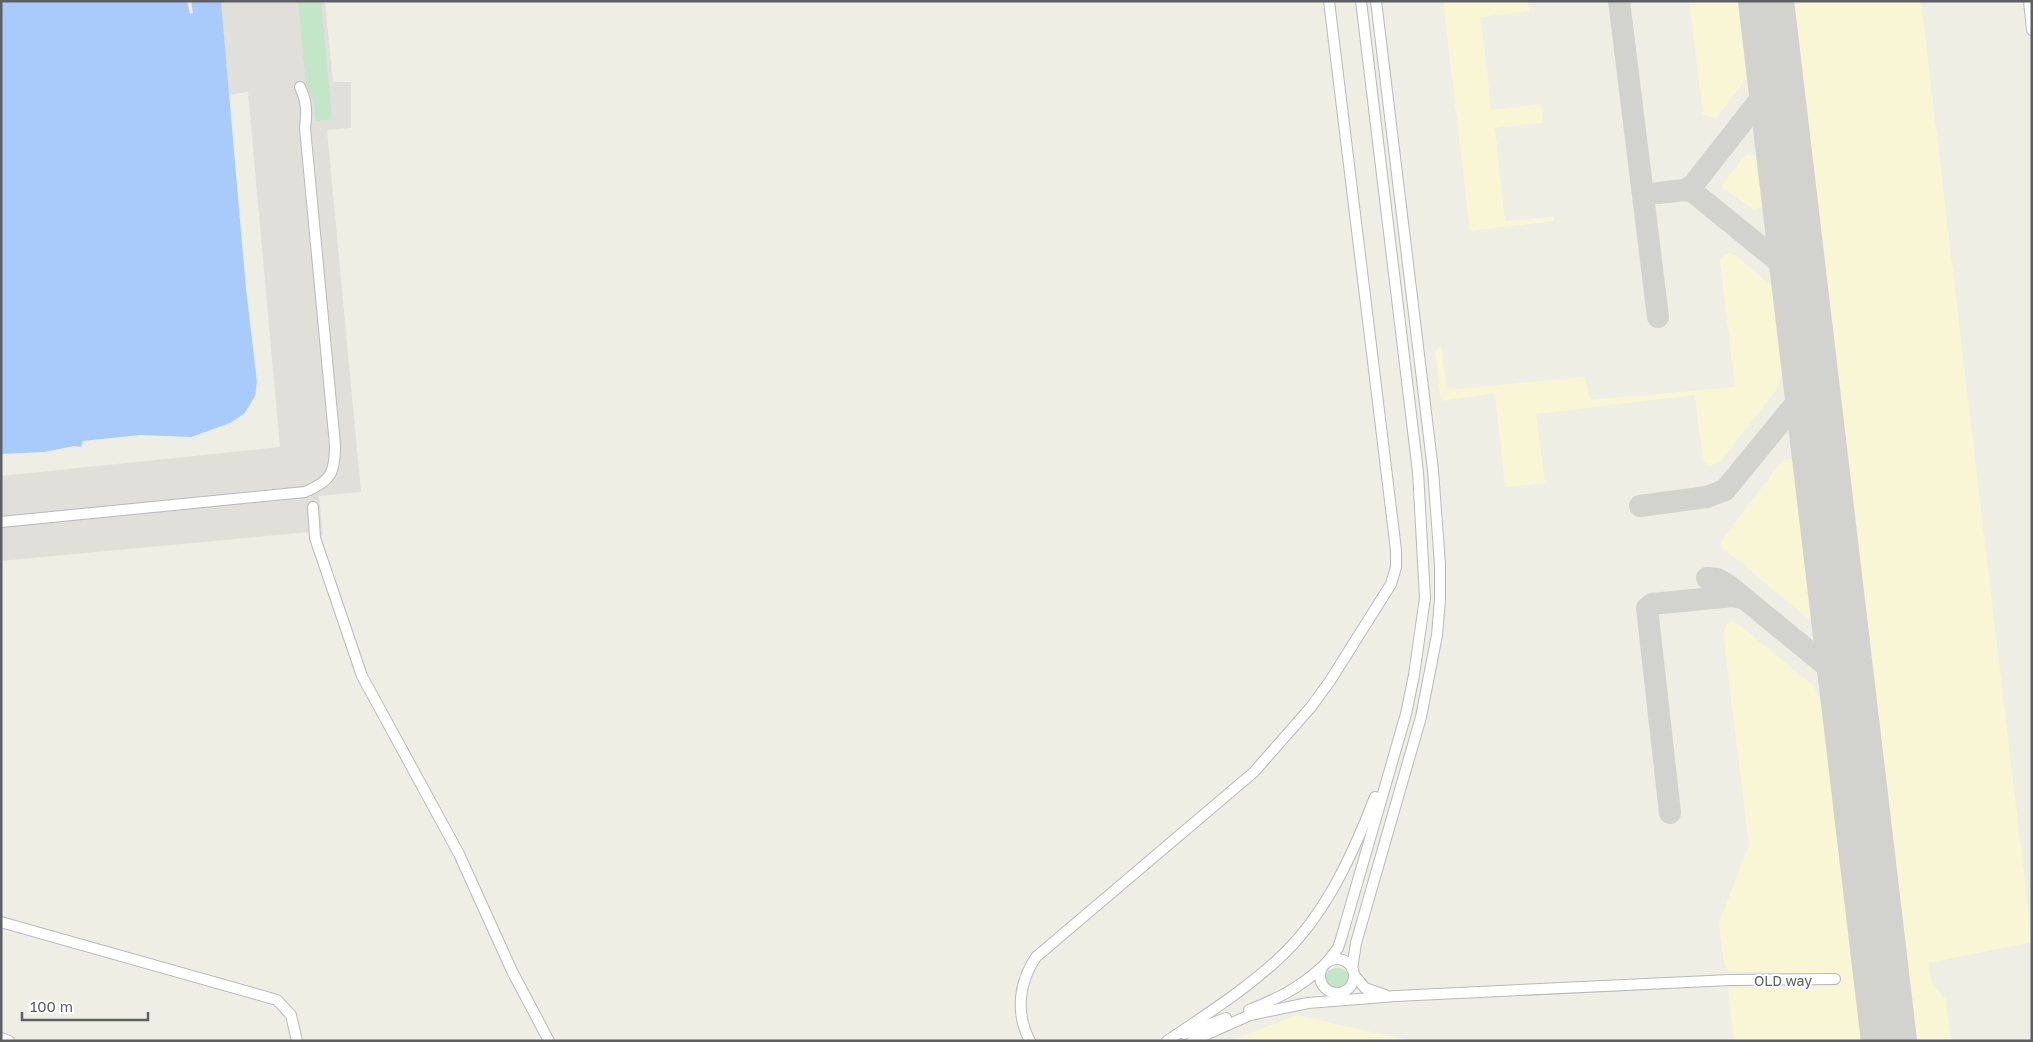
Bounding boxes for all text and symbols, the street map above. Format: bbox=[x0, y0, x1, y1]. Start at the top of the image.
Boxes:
street label: OLD way bbox=[1754, 972, 1812, 989]
scale bar bbox=[22, 990, 149, 1022]
text: 100 m bbox=[30, 997, 73, 1015]

